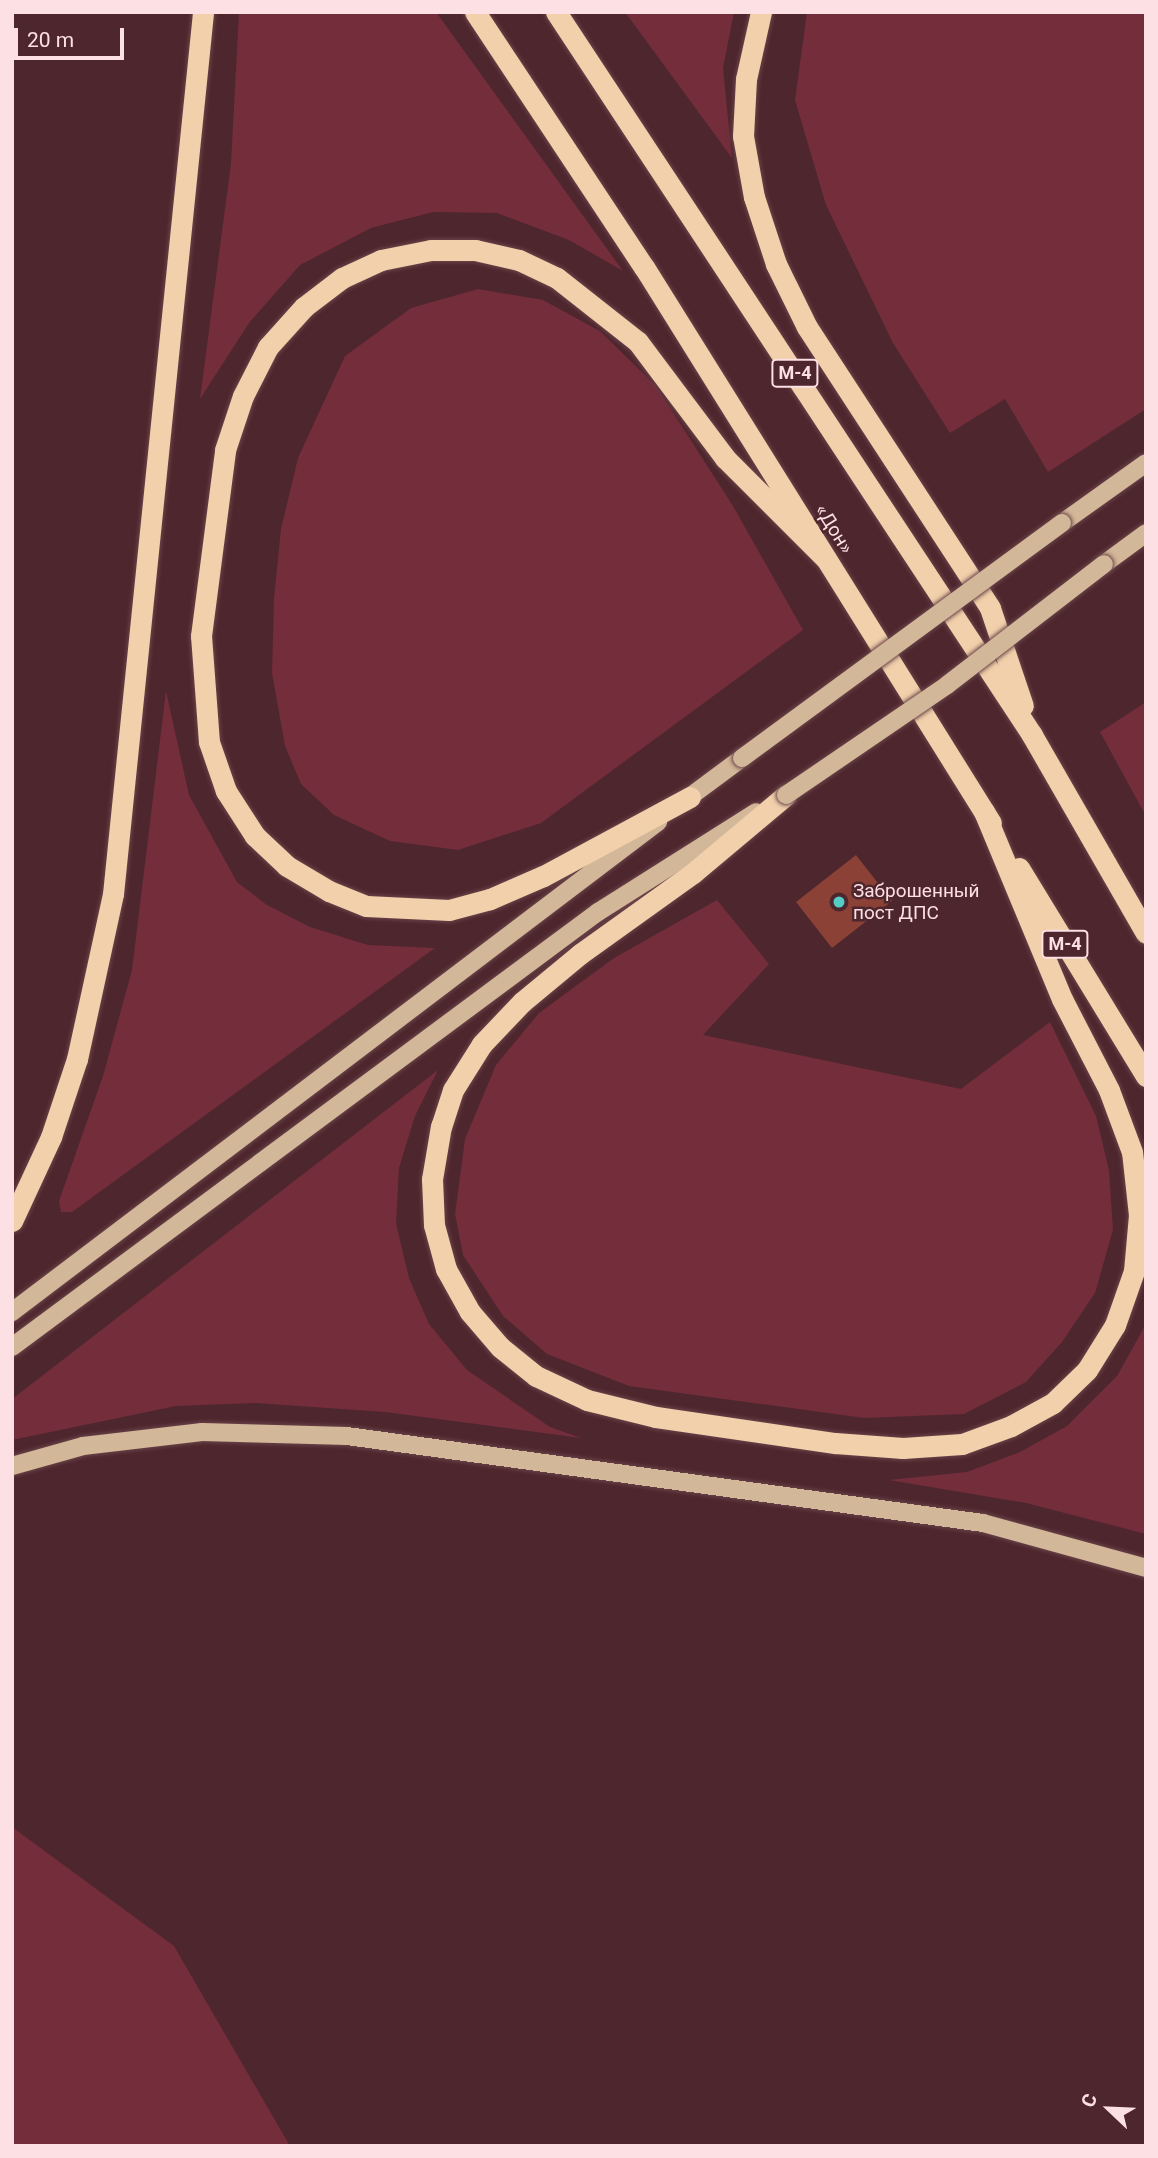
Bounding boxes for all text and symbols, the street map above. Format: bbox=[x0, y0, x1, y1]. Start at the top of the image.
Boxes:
scale bar bbox=[18, 14, 128, 58]
text: 20 m bbox=[27, 28, 74, 52]
road number: М-4 bbox=[770, 358, 820, 388]
street label: «Дон» bbox=[810, 500, 858, 558]
place label: Заброшенный пост ДПС bbox=[853, 880, 980, 924]
marker: Заброшенный пост ДПС bbox=[831, 894, 847, 910]
road number: М-4 bbox=[1040, 930, 1090, 959]
north arrow bbox=[1074, 2074, 1144, 2144]
text: С bbox=[1076, 2090, 1102, 2111]

